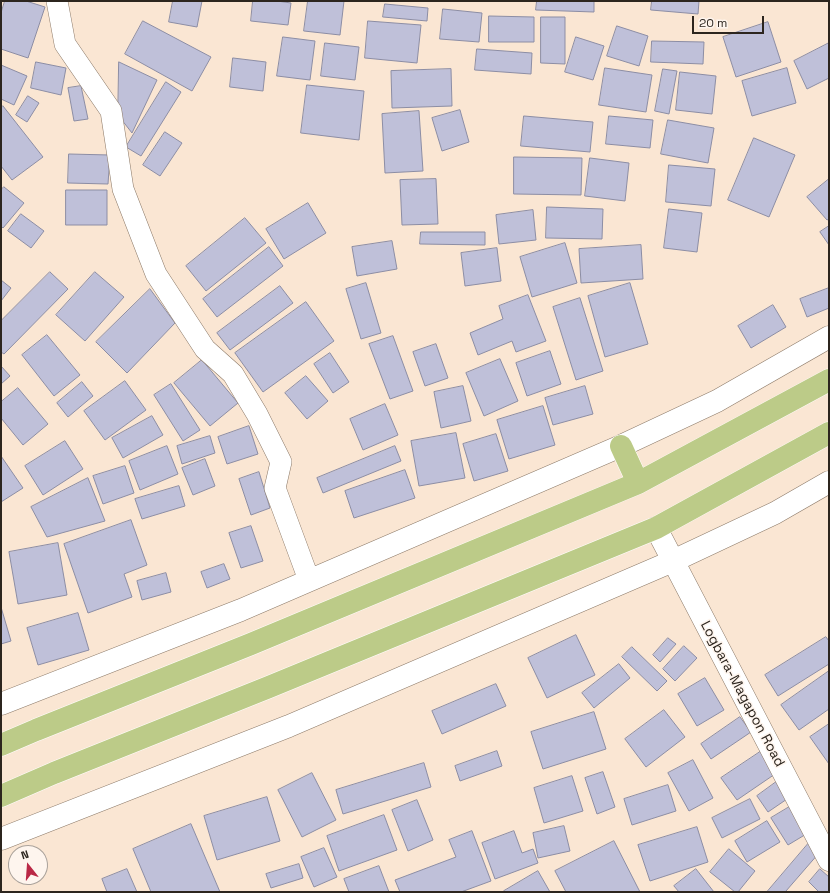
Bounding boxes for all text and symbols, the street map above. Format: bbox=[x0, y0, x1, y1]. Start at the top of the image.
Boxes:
scale bar bbox=[694, 8, 766, 34]
text: 20 m bbox=[699, 15, 727, 31]
street label: Logbara-Magapon Road bbox=[696, 618, 788, 770]
north arrow bbox=[8, 845, 48, 885]
text: N bbox=[19, 847, 30, 862]

